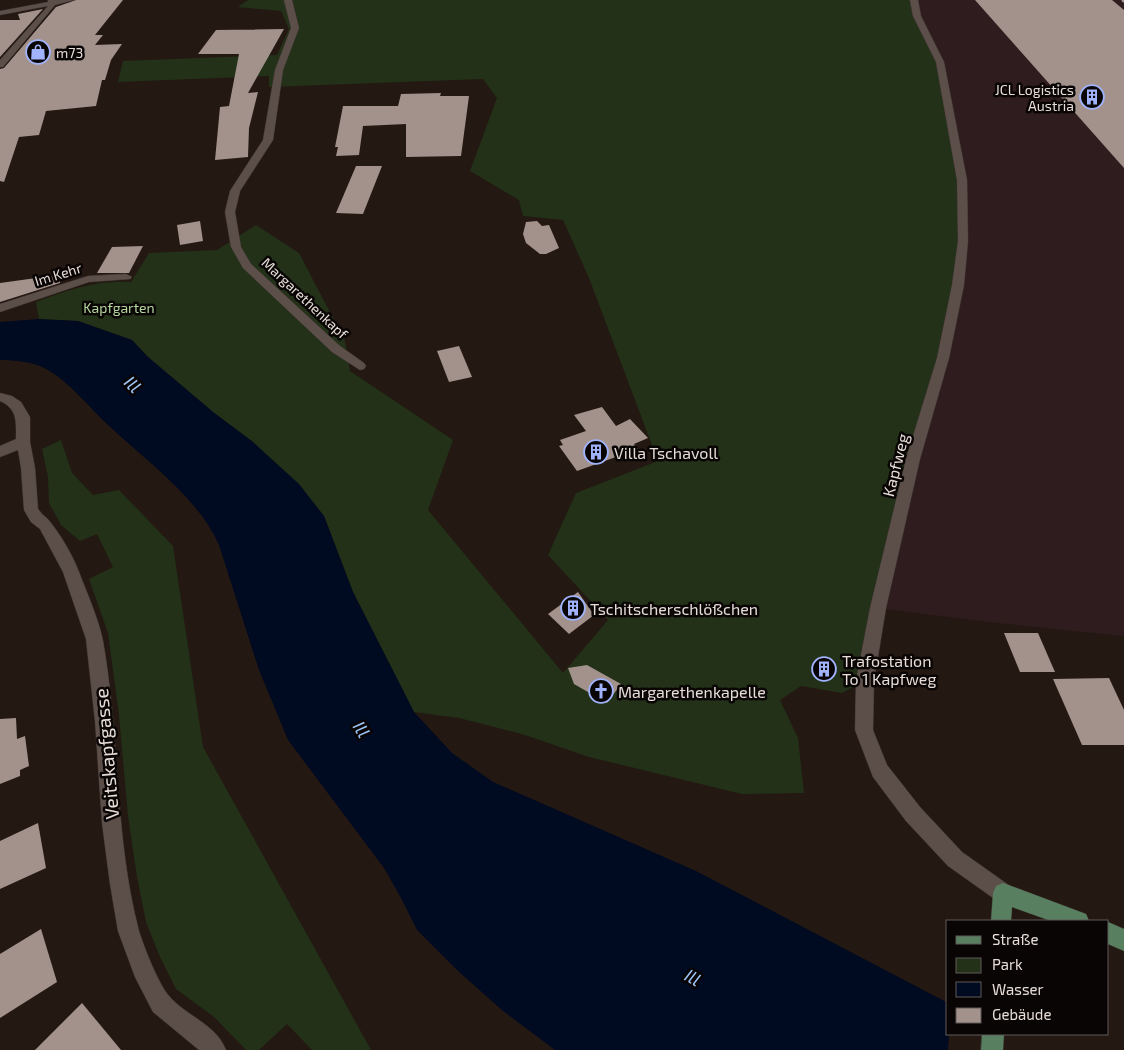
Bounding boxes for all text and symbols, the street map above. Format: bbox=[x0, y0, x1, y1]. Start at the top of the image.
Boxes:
shop icon: m73 bbox=[25, 39, 51, 65]
place label: m73 bbox=[56, 44, 83, 61]
place label: JCL Logistics Austria bbox=[995, 81, 1074, 114]
building icon: JCL Logistics Austria bbox=[1079, 84, 1105, 110]
street label: Margarethenkapf bbox=[259, 254, 352, 343]
street label: Im Kehr bbox=[32, 259, 84, 289]
park label: Kapfgarten bbox=[83, 299, 155, 316]
water label: Ill bbox=[120, 371, 146, 397]
street label: Kapfweg bbox=[878, 431, 912, 498]
building icon: Villa Tschavoll bbox=[583, 439, 609, 465]
place label: Villa Tschavoll bbox=[614, 443, 718, 462]
building icon: Tschitscherschlößchen bbox=[560, 595, 586, 621]
place label: Tschitscherschlößchen bbox=[590, 599, 758, 618]
place label: Trafostation To 1 Kapfweg bbox=[842, 651, 936, 688]
building icon: Trafostation To 1 Kapfweg bbox=[811, 656, 837, 682]
church icon: Margarethenkapelle bbox=[588, 678, 614, 704]
place label: Margarethenkapelle bbox=[618, 682, 766, 701]
street label: Veitskapfgasse bbox=[89, 688, 123, 820]
water label: Ill bbox=[349, 717, 375, 741]
legend bbox=[946, 920, 1109, 1035]
text: Straße bbox=[992, 930, 1038, 948]
text: Park bbox=[992, 955, 1023, 973]
water label: Ill bbox=[681, 964, 705, 990]
text: Wasser bbox=[992, 980, 1044, 998]
text: Gebäude bbox=[992, 1005, 1051, 1023]

